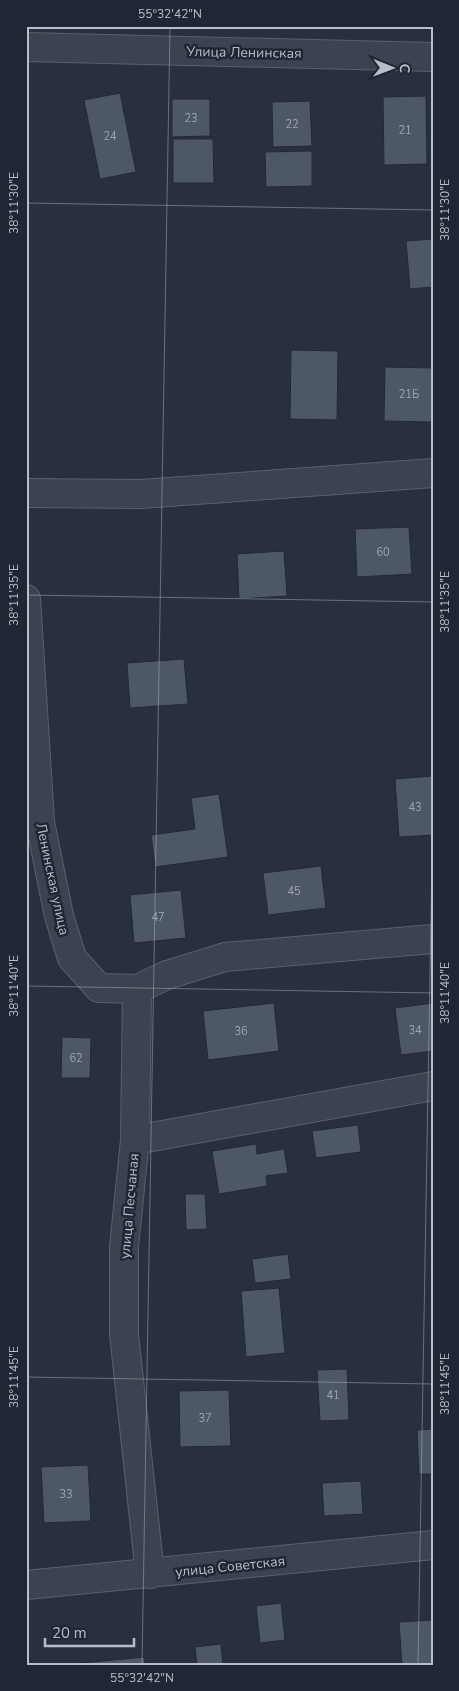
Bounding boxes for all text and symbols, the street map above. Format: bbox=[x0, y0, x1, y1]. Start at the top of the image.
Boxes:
text: 55°32'42"N bbox=[138, 6, 202, 22]
street label: Улица Ленинская bbox=[185, 42, 302, 63]
north arrow bbox=[366, 42, 416, 92]
text: С bbox=[395, 63, 414, 74]
house number: 23 bbox=[184, 111, 198, 126]
house number: 22 bbox=[285, 117, 299, 132]
house number: 21 bbox=[398, 123, 412, 138]
house number: 24 bbox=[103, 129, 117, 144]
text: 38°11'30"E bbox=[6, 172, 22, 234]
text: 38°11'30"E bbox=[437, 179, 453, 241]
house number: 21Б bbox=[399, 387, 419, 402]
house number: 60 bbox=[376, 545, 390, 560]
text: 38°11'35"E bbox=[6, 564, 22, 626]
text: 38°11'35"E bbox=[437, 571, 453, 633]
house number: 43 bbox=[408, 800, 422, 815]
street label: Ленинская улица bbox=[31, 821, 74, 937]
house number: 45 bbox=[287, 884, 301, 899]
house number: 47 bbox=[151, 910, 165, 925]
text: 38°11'40"E bbox=[6, 955, 22, 1017]
text: 38°11'40"E bbox=[437, 962, 453, 1024]
house number: 34 bbox=[408, 1023, 422, 1038]
house number: 36 bbox=[234, 1024, 248, 1039]
house number: 62 bbox=[69, 1051, 83, 1066]
street label: улица Песчаная bbox=[115, 1152, 144, 1260]
text: 38°11'45"E bbox=[6, 1346, 22, 1408]
text: 38°11'45"E bbox=[437, 1353, 453, 1415]
house number: 41 bbox=[326, 1388, 340, 1403]
house number: 37 bbox=[198, 1411, 212, 1426]
house number: 33 bbox=[59, 1487, 73, 1502]
street label: улица Советская bbox=[174, 1551, 286, 1582]
scale bar bbox=[45, 1616, 134, 1648]
text: 20 m bbox=[52, 1623, 87, 1643]
text: 55°32'42"N bbox=[110, 1670, 174, 1686]

